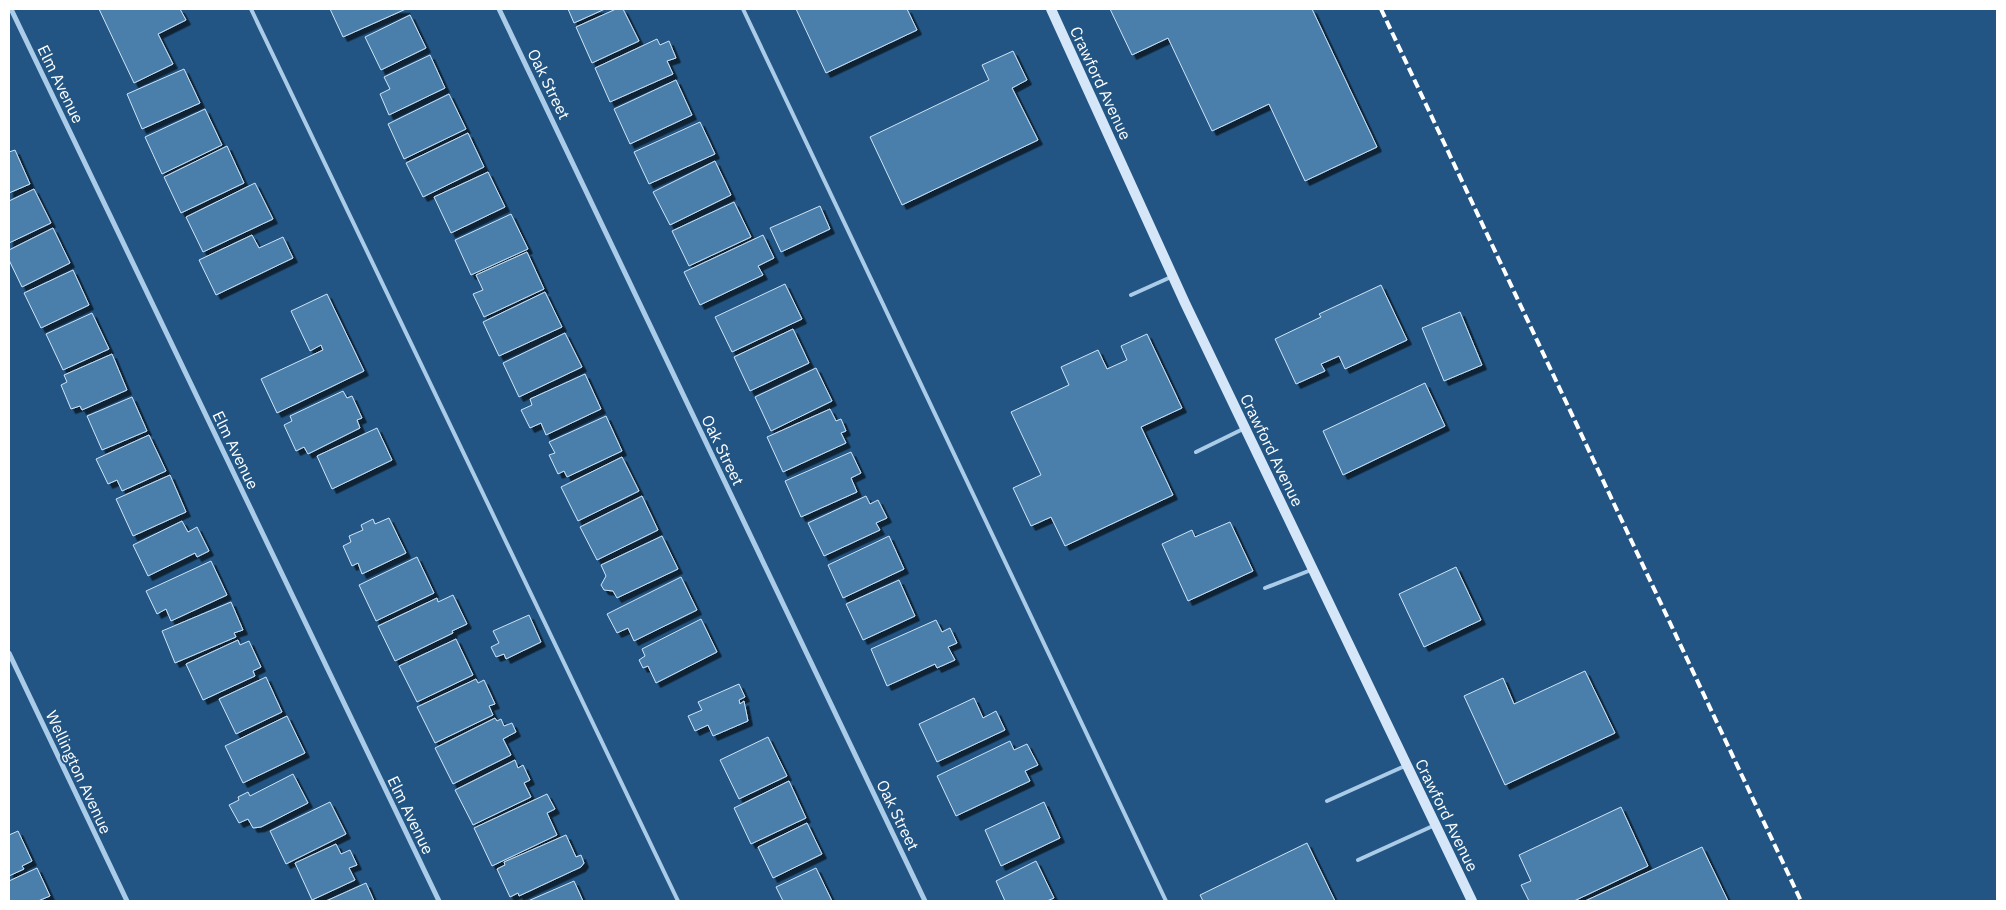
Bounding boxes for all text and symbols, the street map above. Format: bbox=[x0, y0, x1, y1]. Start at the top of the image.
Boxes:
street label: Crawford Avenue bbox=[1066, 23, 1136, 143]
street label: Elm Avenue bbox=[33, 41, 89, 127]
street label: Oak Street bbox=[523, 45, 575, 123]
street label: Crawford Avenue bbox=[1236, 390, 1308, 510]
street label: Elm Avenue bbox=[208, 407, 264, 493]
street label: Oak Street bbox=[697, 411, 749, 489]
street label: Wellington Avenue bbox=[42, 707, 116, 837]
street label: Crawford Avenue bbox=[1411, 755, 1483, 875]
street label: Elm Avenue bbox=[383, 772, 439, 858]
street label: Oak Street bbox=[872, 776, 924, 854]

